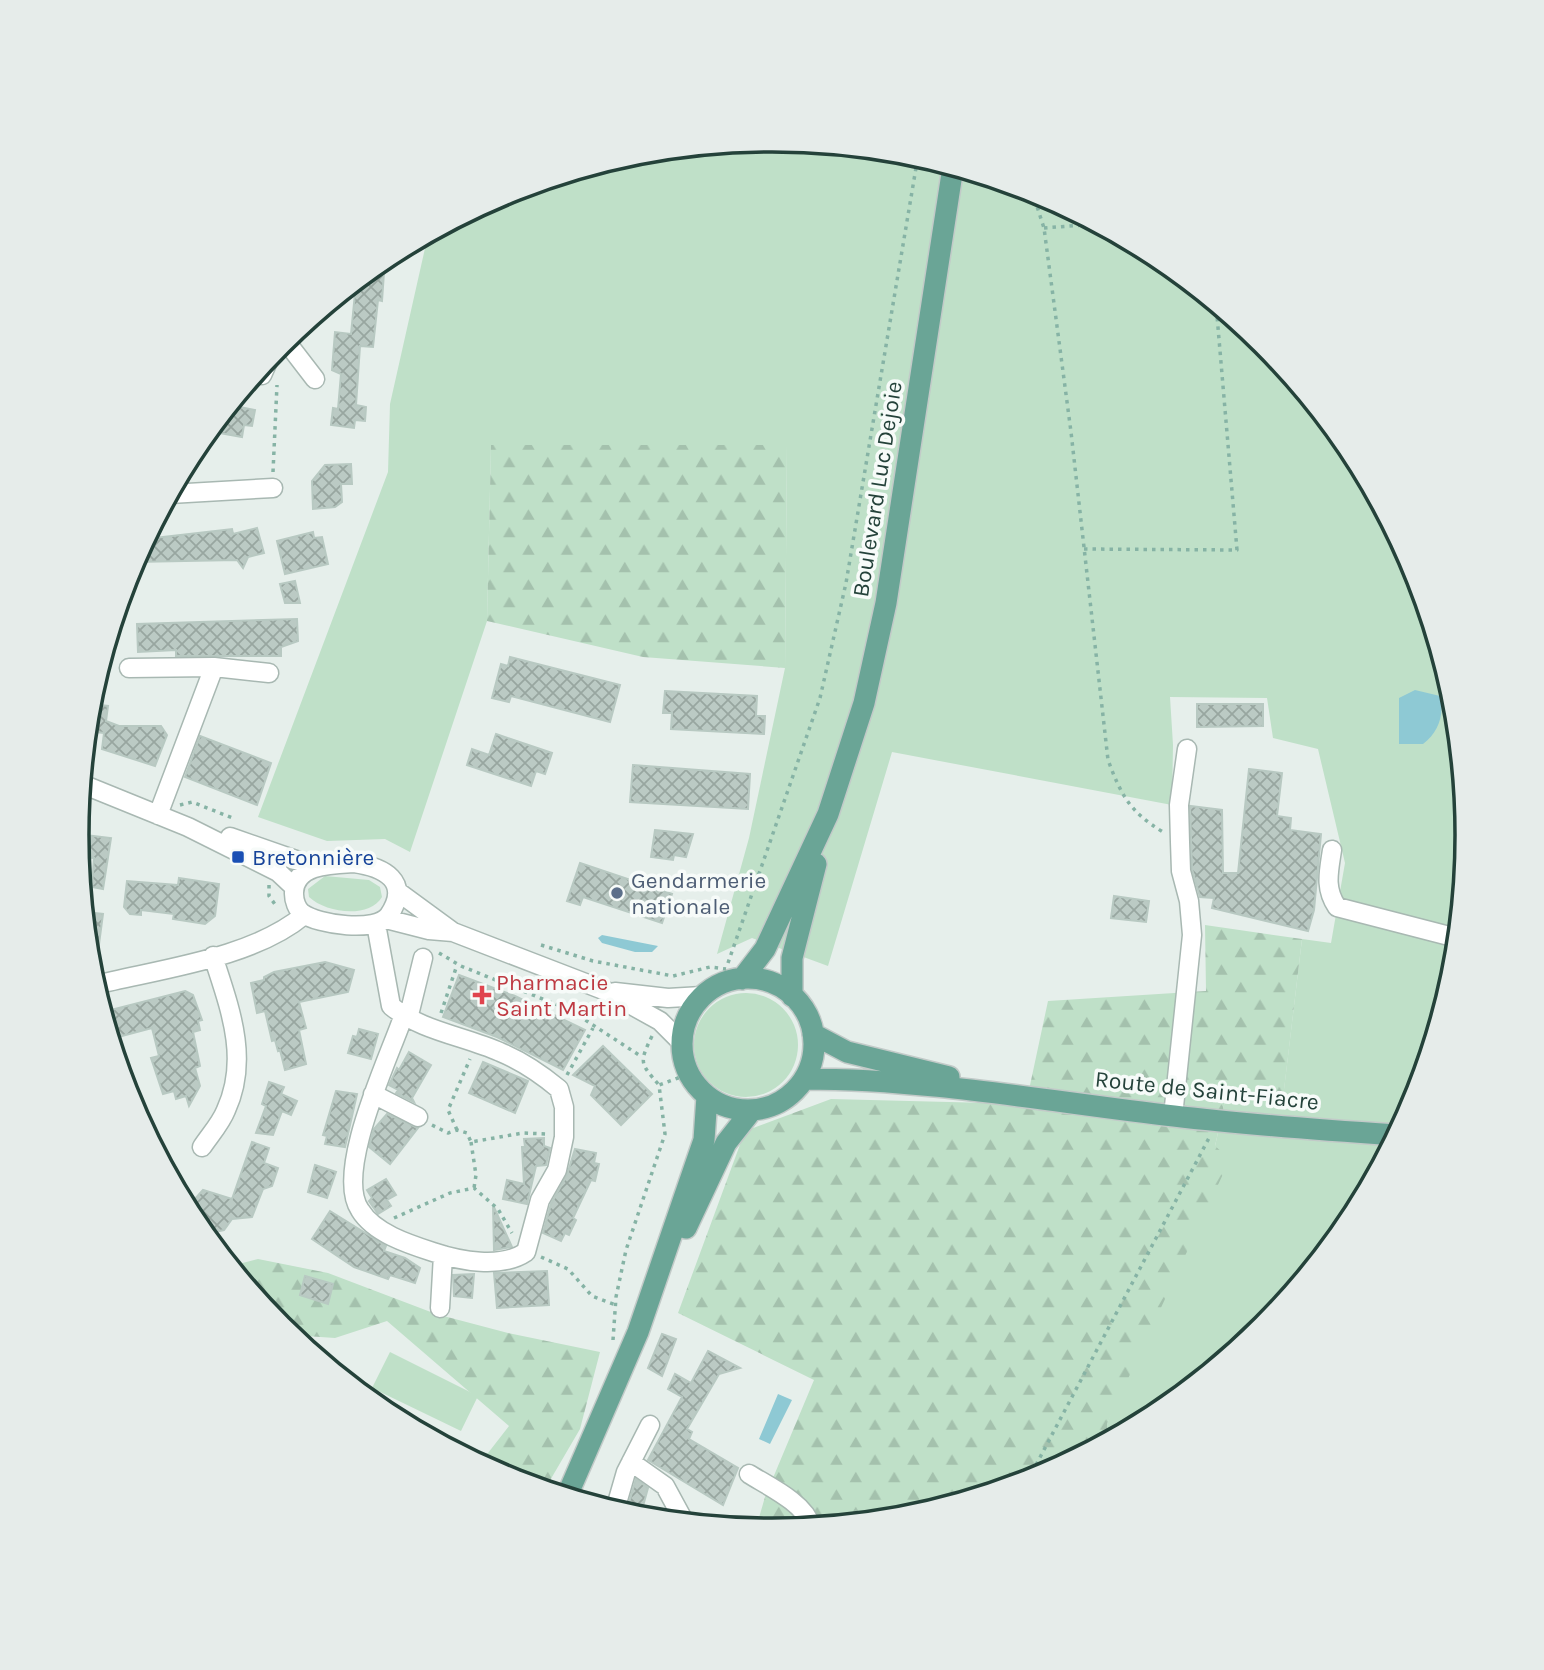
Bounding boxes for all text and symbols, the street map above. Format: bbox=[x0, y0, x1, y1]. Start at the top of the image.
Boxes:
street label: Boulevard Luc Dejoie bbox=[847, 379, 908, 599]
place label: Bretonnière bbox=[252, 844, 374, 871]
marker: Bretonnière bbox=[230, 849, 246, 865]
place label: Gendarmerie nationale bbox=[631, 867, 766, 920]
marker: Gendarmerie nationale bbox=[609, 885, 625, 901]
place label: Pharmacie Saint Martin bbox=[496, 969, 627, 1022]
marker: Pharmacie Saint Martin bbox=[474, 987, 490, 1003]
street label: Route de Saint-Fiacre bbox=[1094, 1065, 1320, 1116]

